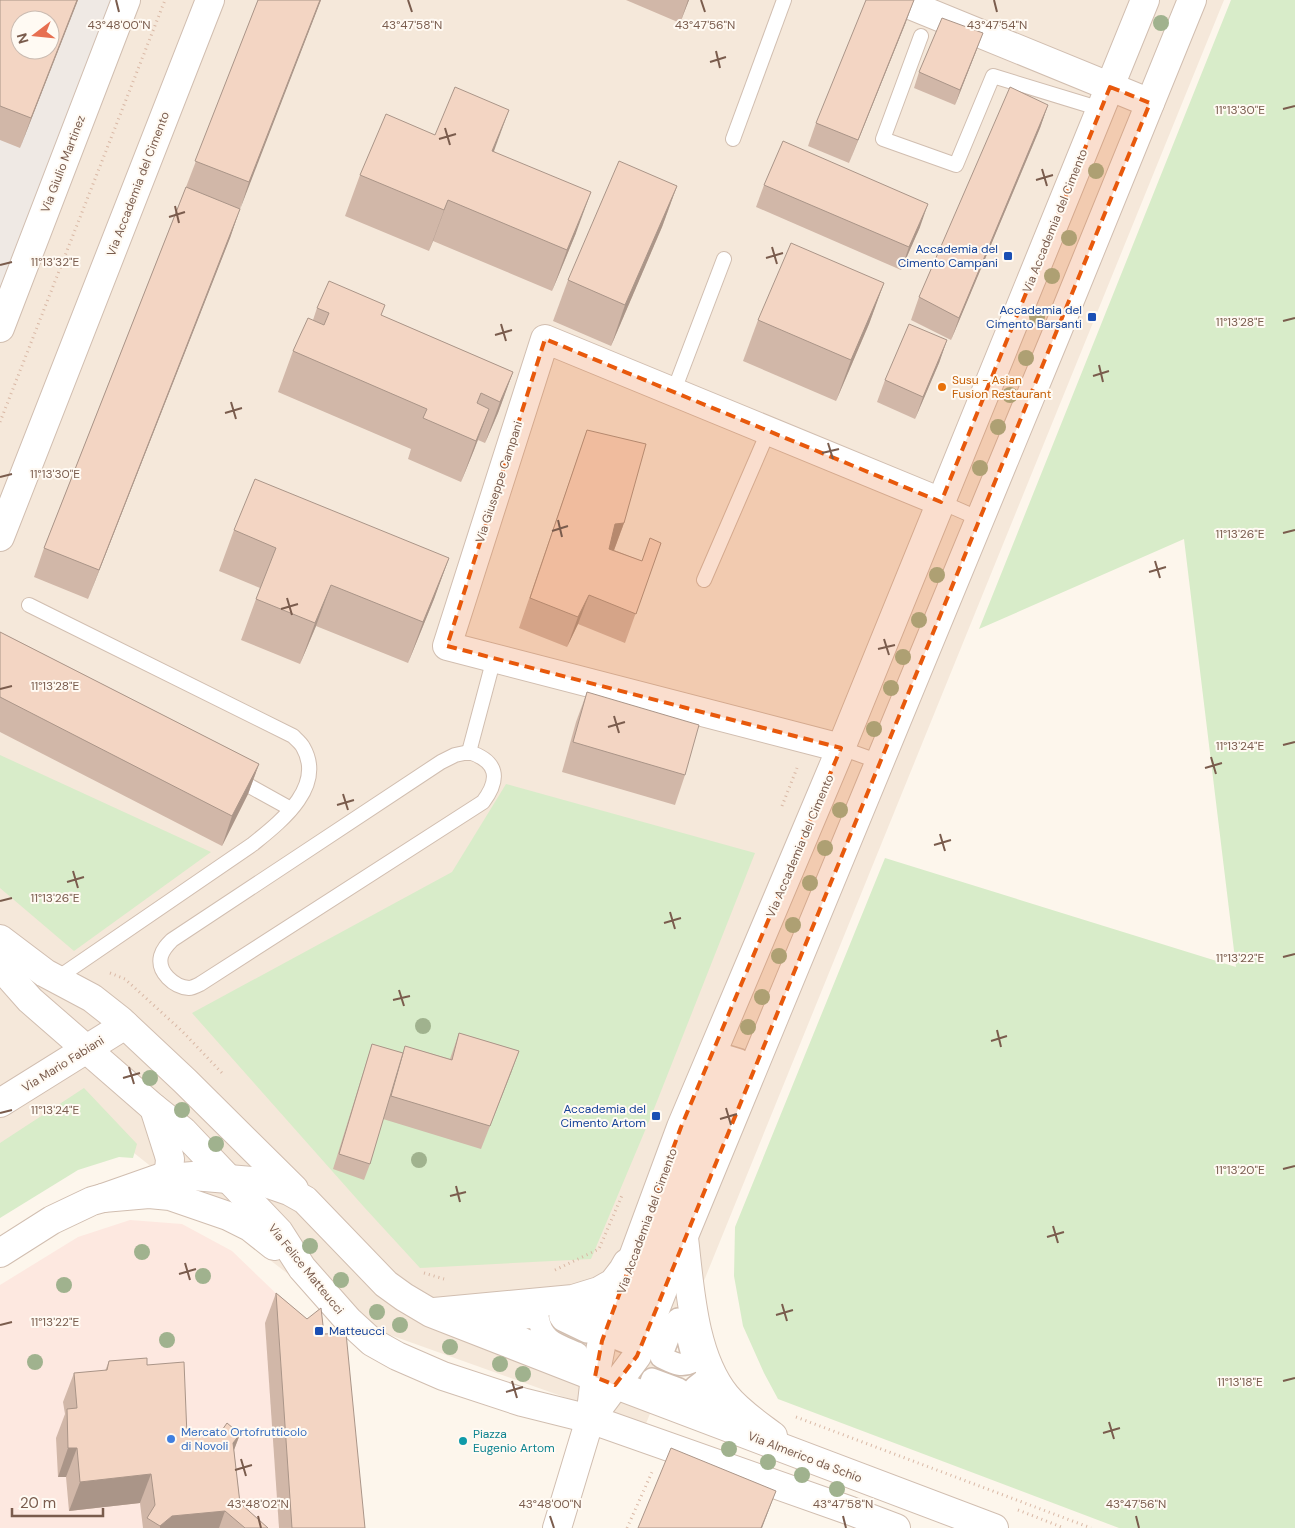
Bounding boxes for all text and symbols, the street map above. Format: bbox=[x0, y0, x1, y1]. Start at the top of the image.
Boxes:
north arrow bbox=[10, 10, 60, 60]
text: 43°48'00"N bbox=[87, 17, 151, 33]
text: 43°47'58"N bbox=[382, 17, 442, 33]
text: 43°47'56"N bbox=[675, 17, 735, 33]
text: 43°47'54"N bbox=[967, 17, 1027, 33]
text: N bbox=[12, 31, 33, 46]
text: 11°13'30"E bbox=[1215, 102, 1265, 118]
street label: Via Accademia del Cimento bbox=[103, 109, 173, 259]
street label: Via Giulio Martinez bbox=[37, 113, 89, 215]
street label: Via Accademia del Cimento bbox=[1019, 147, 1091, 295]
place label: Accademia del Cimento Campani bbox=[898, 241, 998, 271]
marker: Accademia del Cimento Campani bbox=[1002, 250, 1014, 262]
text: 11°13'32"E bbox=[31, 254, 80, 270]
place label: Accademia del Cimento Barsanti bbox=[986, 302, 1082, 332]
marker: Accademia del Cimento Barsanti bbox=[1086, 311, 1098, 323]
text: 11°13'28"E bbox=[1216, 314, 1265, 330]
place label: Susu - Asian Fusion Restaurant bbox=[952, 372, 1052, 402]
marker: Susu - Asian Fusion Restaurant bbox=[936, 381, 948, 393]
street label: Via Giuseppe Campani bbox=[472, 419, 526, 545]
text: 11°13'30"E bbox=[30, 466, 80, 482]
text: 11°13'26"E bbox=[1215, 526, 1265, 542]
text: 11°13'28"E bbox=[31, 678, 80, 694]
text: 11°13'24"E bbox=[1216, 738, 1265, 754]
street label: Via Accademia del Cimento bbox=[763, 772, 837, 920]
text: 11°13'26"E bbox=[30, 890, 80, 906]
text: 11°13'22"E bbox=[1216, 950, 1264, 966]
street label: Via Mario Fabiani bbox=[19, 1032, 107, 1096]
place label: Accademia del Cimento Artom bbox=[561, 1101, 646, 1131]
text: 11°13'24"E bbox=[31, 1102, 80, 1118]
marker: Accademia del Cimento Artom bbox=[650, 1110, 662, 1122]
street label: Via Accademia del Cimento bbox=[613, 1146, 681, 1296]
text: 11°13'20"E bbox=[1215, 1162, 1265, 1178]
street label: Via Felice Matteucci bbox=[265, 1220, 348, 1318]
text: 11°13'22"E bbox=[31, 1314, 79, 1330]
place label: Matteucci bbox=[329, 1323, 385, 1339]
marker: Matteucci bbox=[313, 1325, 325, 1337]
text: 11°13'18"E bbox=[1217, 1374, 1263, 1390]
place label: Mercato Ortofrutticolo di Novoli bbox=[181, 1424, 307, 1454]
place label: Piazza Eugenio Artom bbox=[473, 1426, 555, 1456]
street label: Via Almerico da Schio bbox=[746, 1428, 864, 1486]
marker: Mercato Ortofrutticolo di Novoli bbox=[165, 1433, 177, 1445]
marker: Piazza Eugenio Artom bbox=[457, 1435, 469, 1447]
scale bar bbox=[12, 1486, 104, 1518]
text: 20 m bbox=[20, 1493, 56, 1513]
text: 43°48'02"N bbox=[227, 1496, 289, 1512]
text: 43°48'00"N bbox=[518, 1496, 582, 1512]
text: 43°47'58"N bbox=[813, 1496, 873, 1512]
text: 43°47'56"N bbox=[1106, 1496, 1166, 1512]

